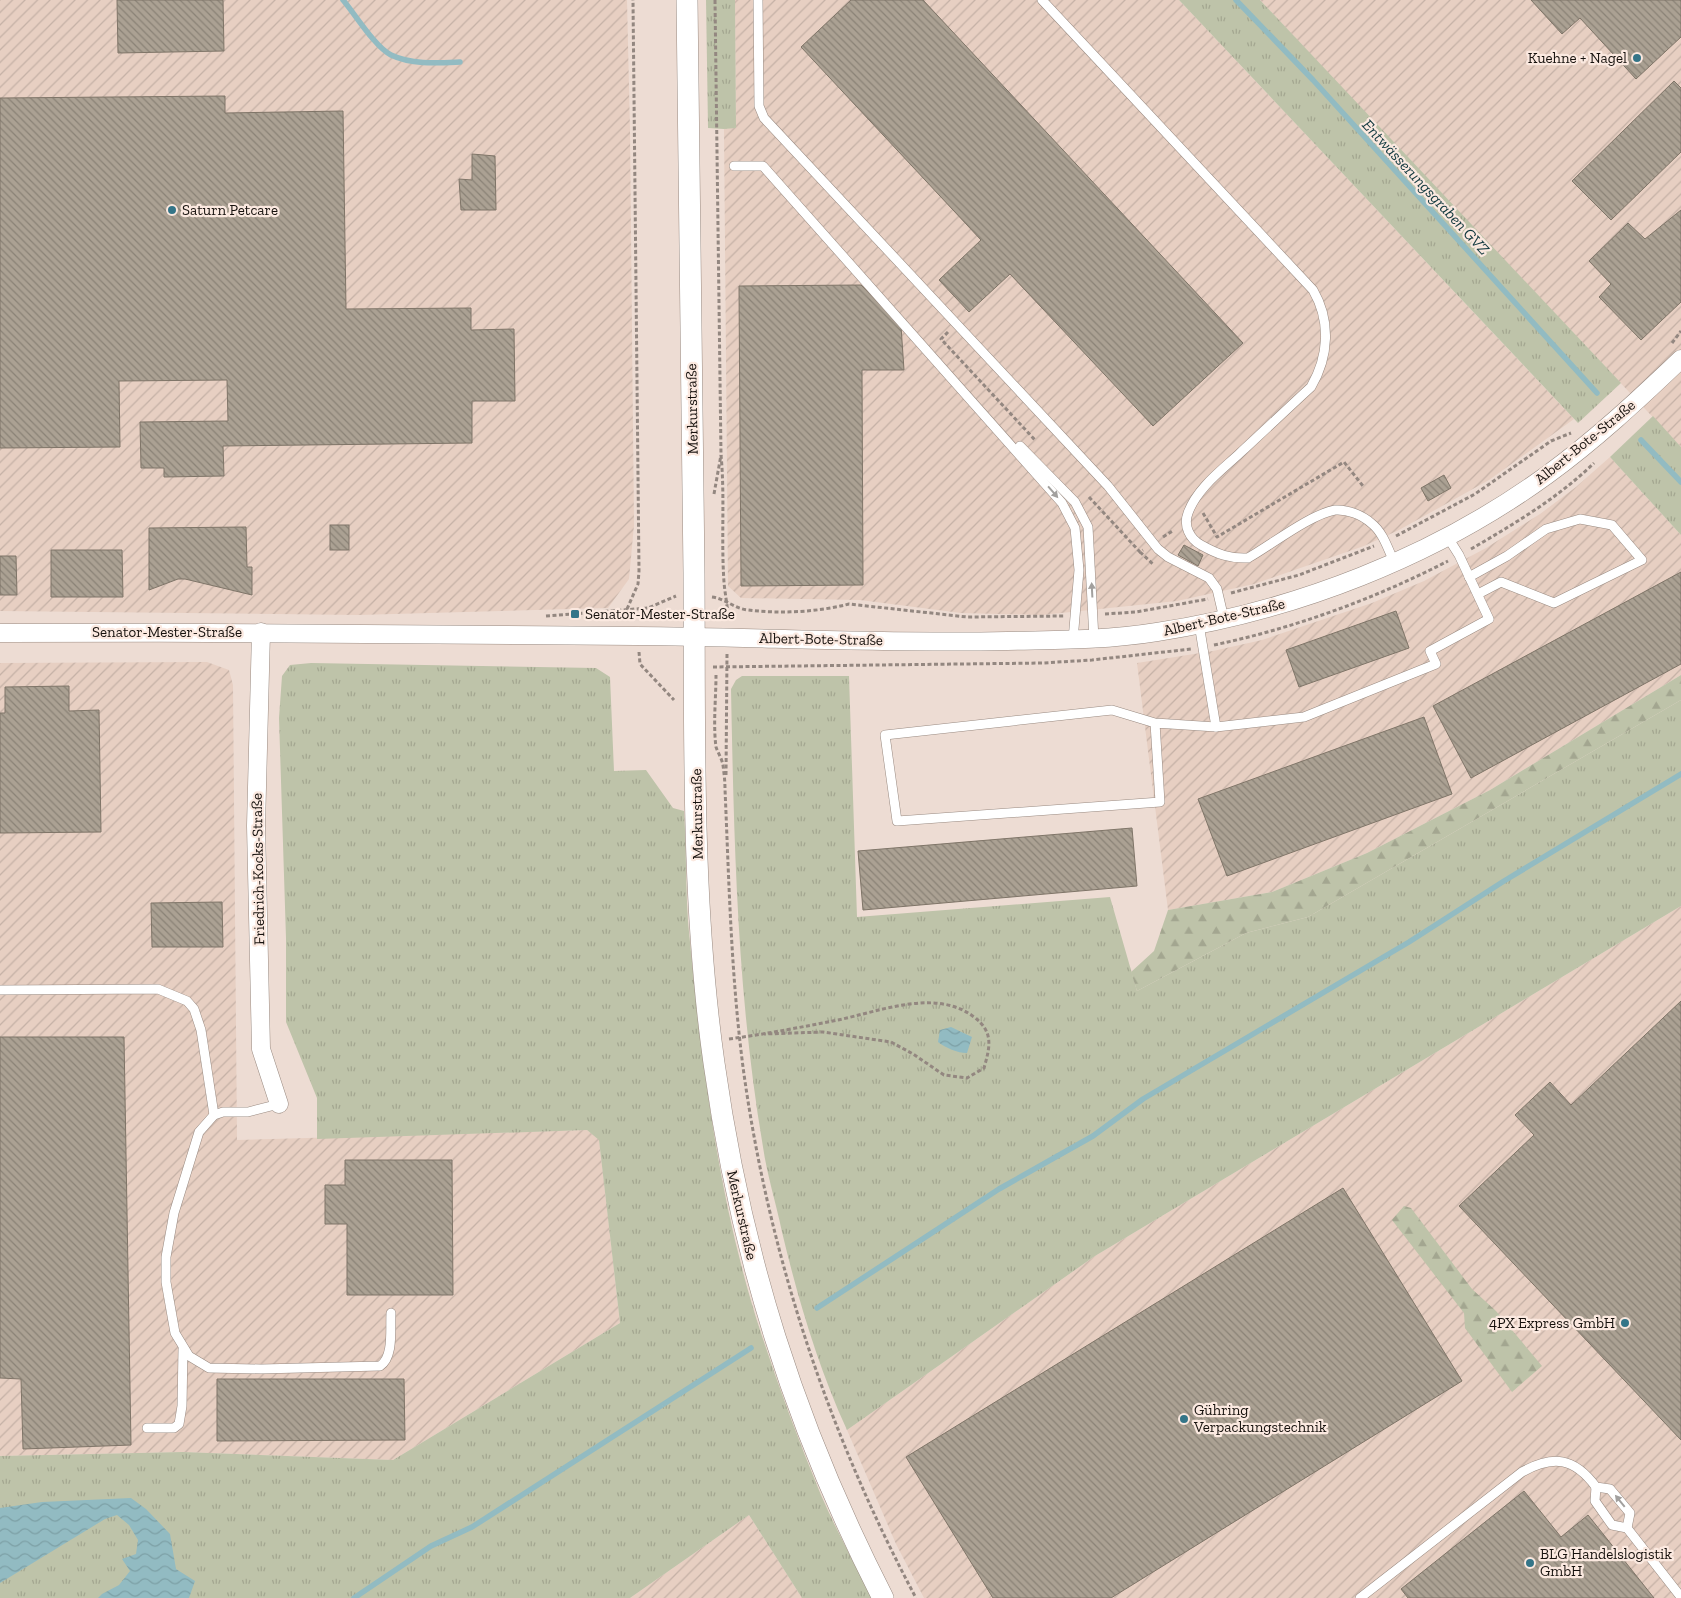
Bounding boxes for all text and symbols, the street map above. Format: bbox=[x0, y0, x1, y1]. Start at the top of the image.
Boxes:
place label: Kuehne + Nagel bbox=[1528, 49, 1627, 67]
marker: Kuehne + Nagel bbox=[1631, 52, 1643, 64]
water label: Entwässerungsgraben GVZ bbox=[1358, 115, 1494, 259]
place label: Saturn Petcare bbox=[182, 201, 278, 219]
marker: Saturn Petcare bbox=[166, 204, 178, 216]
street label: Merkurstraße bbox=[682, 363, 702, 455]
street label: Albert-Bote-Straße bbox=[1531, 396, 1639, 488]
one-way arrow bbox=[1047, 486, 1058, 499]
one-way arrow bbox=[1087, 582, 1095, 598]
street label: Albert-Bote-Straße bbox=[1162, 594, 1286, 640]
place label: Senator-Mester-Straße bbox=[585, 605, 735, 623]
marker: Senator-Mester-Straße bbox=[569, 608, 581, 620]
street label: Senator-Mester-Straße bbox=[92, 623, 242, 641]
street label: Albert-Bote-Straße bbox=[759, 629, 883, 649]
street label: Merkurstraße bbox=[687, 768, 707, 860]
street label: Friedrich-Kocks-Straße bbox=[248, 793, 268, 945]
street label: Merkurstraße bbox=[723, 1169, 761, 1261]
place label: 4PX Express GmbH bbox=[1489, 1314, 1615, 1332]
marker: 4PX Express GmbH bbox=[1619, 1317, 1631, 1329]
place label: Gühring Verpackungstechnik bbox=[1193, 1401, 1327, 1436]
marker: Gühring Verpackungstechnik bbox=[1178, 1413, 1190, 1425]
one-way arrow bbox=[1615, 1495, 1626, 1508]
place label: BLG Handelslogistik GmbH bbox=[1540, 1545, 1672, 1580]
marker: BLG Handelslogistik GmbH bbox=[1524, 1557, 1536, 1569]

